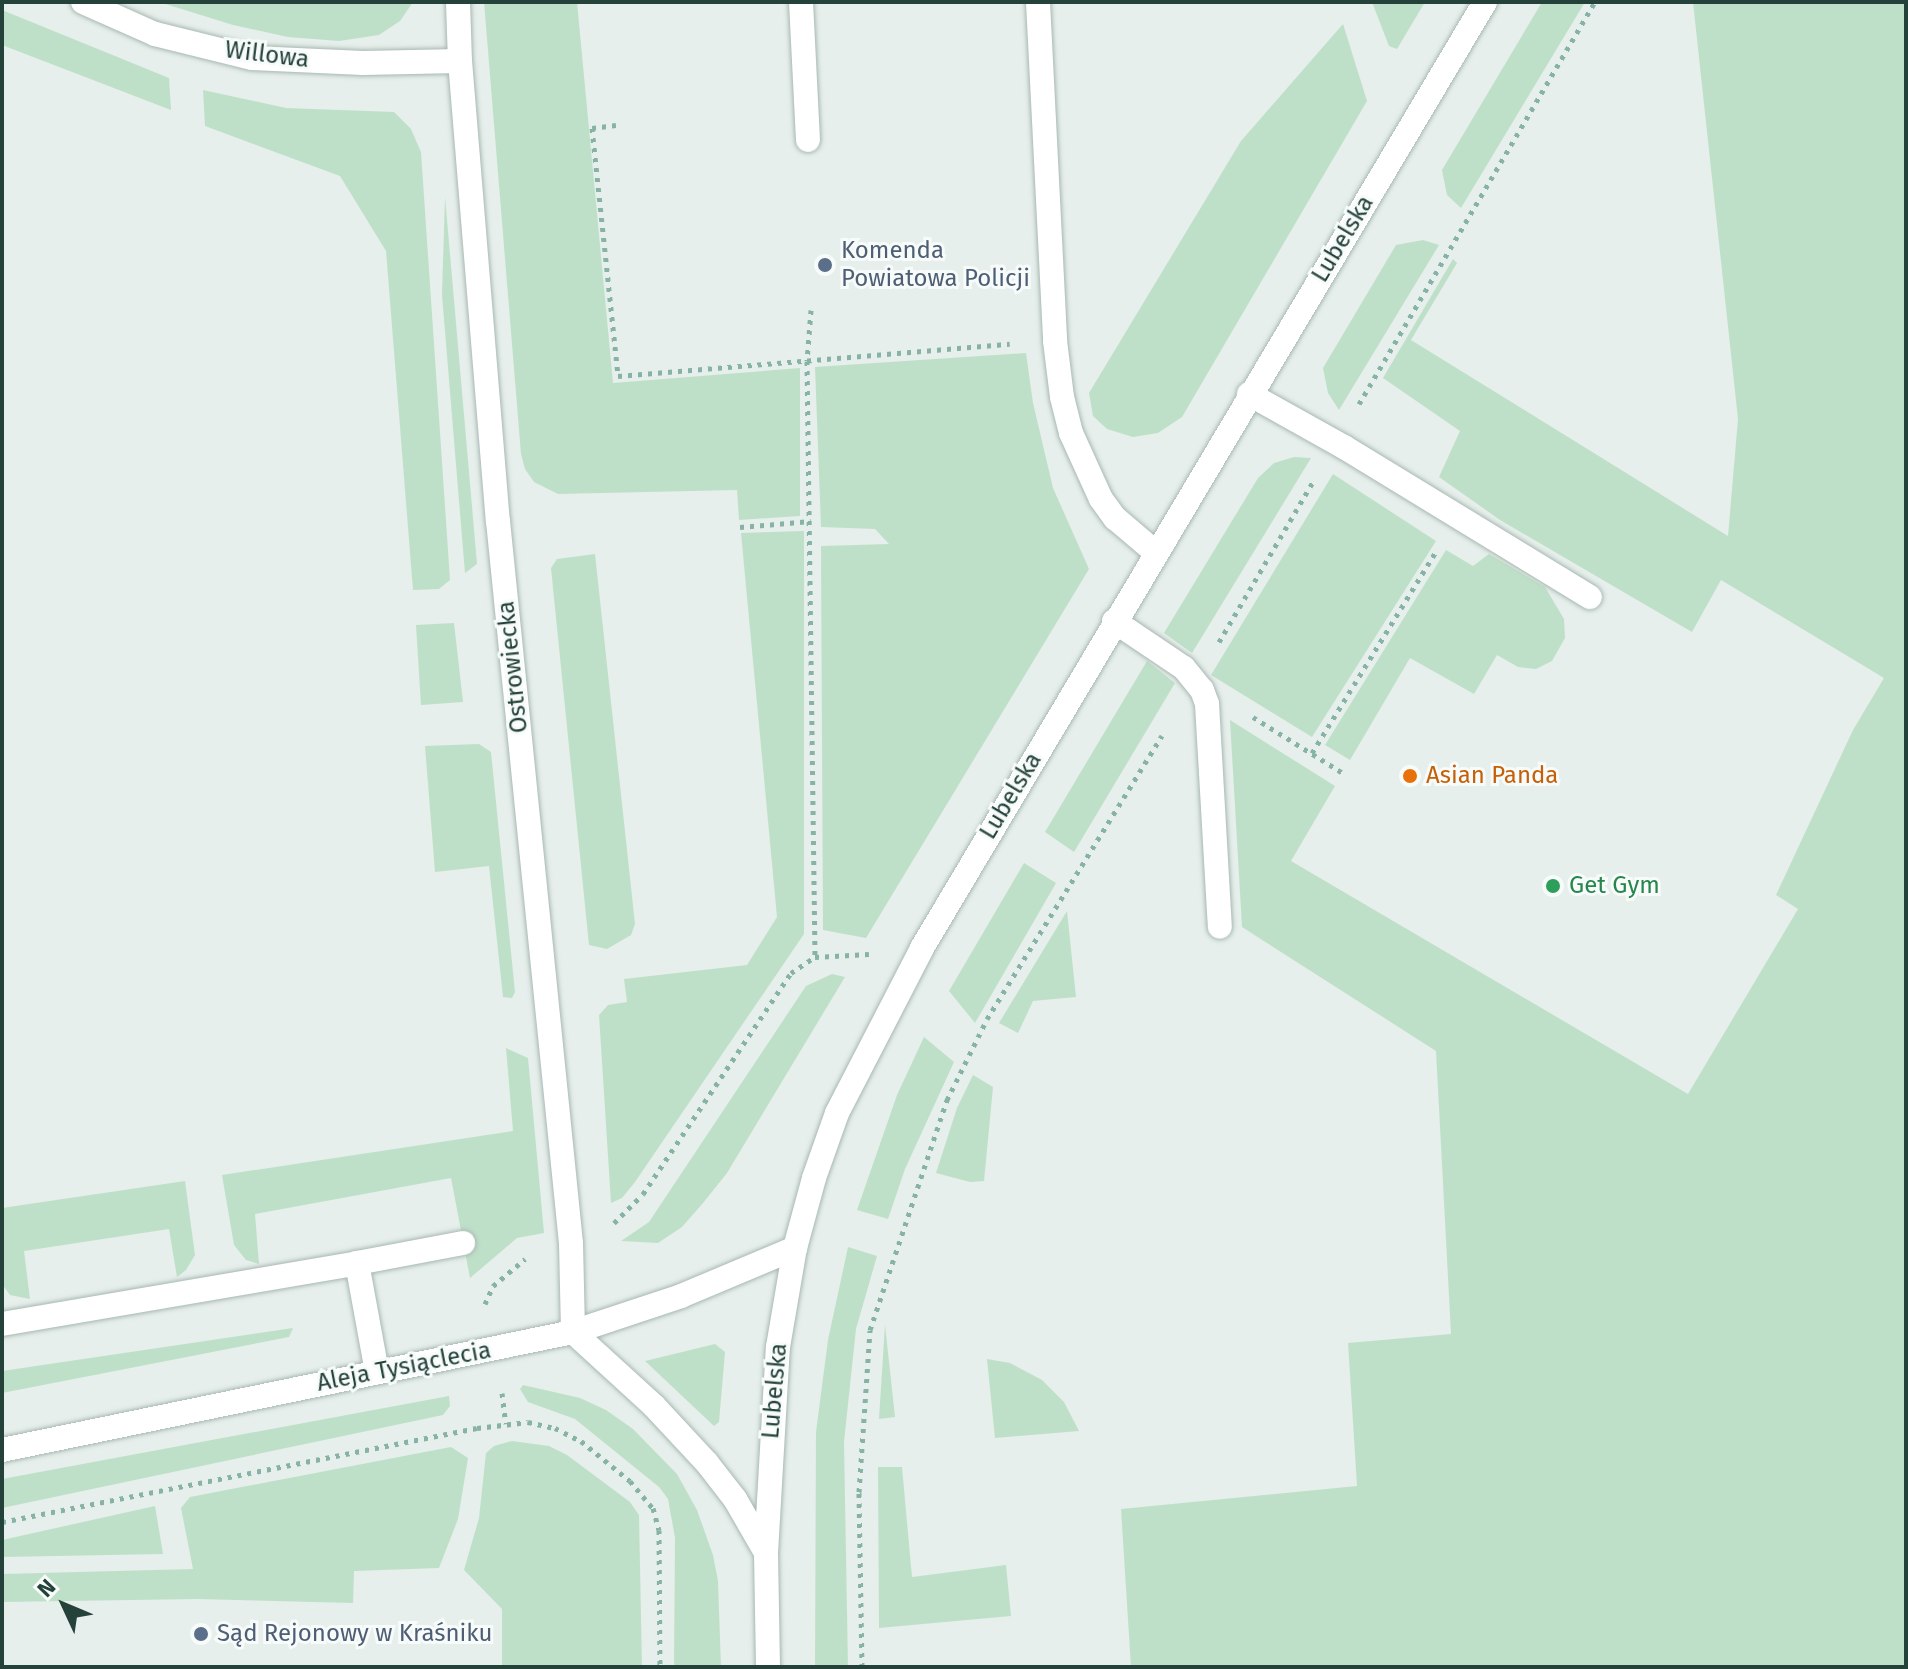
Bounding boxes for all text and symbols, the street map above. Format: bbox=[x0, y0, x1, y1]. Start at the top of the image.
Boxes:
street label: Willowa bbox=[223, 36, 311, 74]
street label: Lubelska bbox=[1306, 190, 1380, 288]
place label: Komenda Powiatowa Policji bbox=[841, 237, 1030, 293]
marker: Komenda Powiatowa Policji bbox=[816, 256, 834, 274]
street label: Ostrowiecka bbox=[492, 600, 534, 734]
street label: Lubelska bbox=[974, 747, 1048, 845]
place label: Asian Panda bbox=[1426, 762, 1558, 790]
marker: Asian Panda bbox=[1401, 767, 1419, 785]
place label: Get Gym bbox=[1569, 872, 1660, 900]
marker: Get Gym bbox=[1544, 877, 1562, 895]
street label: Aleja Tysiąclecia bbox=[314, 1336, 494, 1398]
street label: Lubelska bbox=[756, 1342, 794, 1440]
north arrow bbox=[24, 1565, 104, 1645]
text: N bbox=[32, 1573, 61, 1603]
place label: Sąd Rejonowy w Kraśniku bbox=[217, 1620, 492, 1648]
marker: Sąd Rejonowy w Kraśniku bbox=[192, 1625, 210, 1643]

